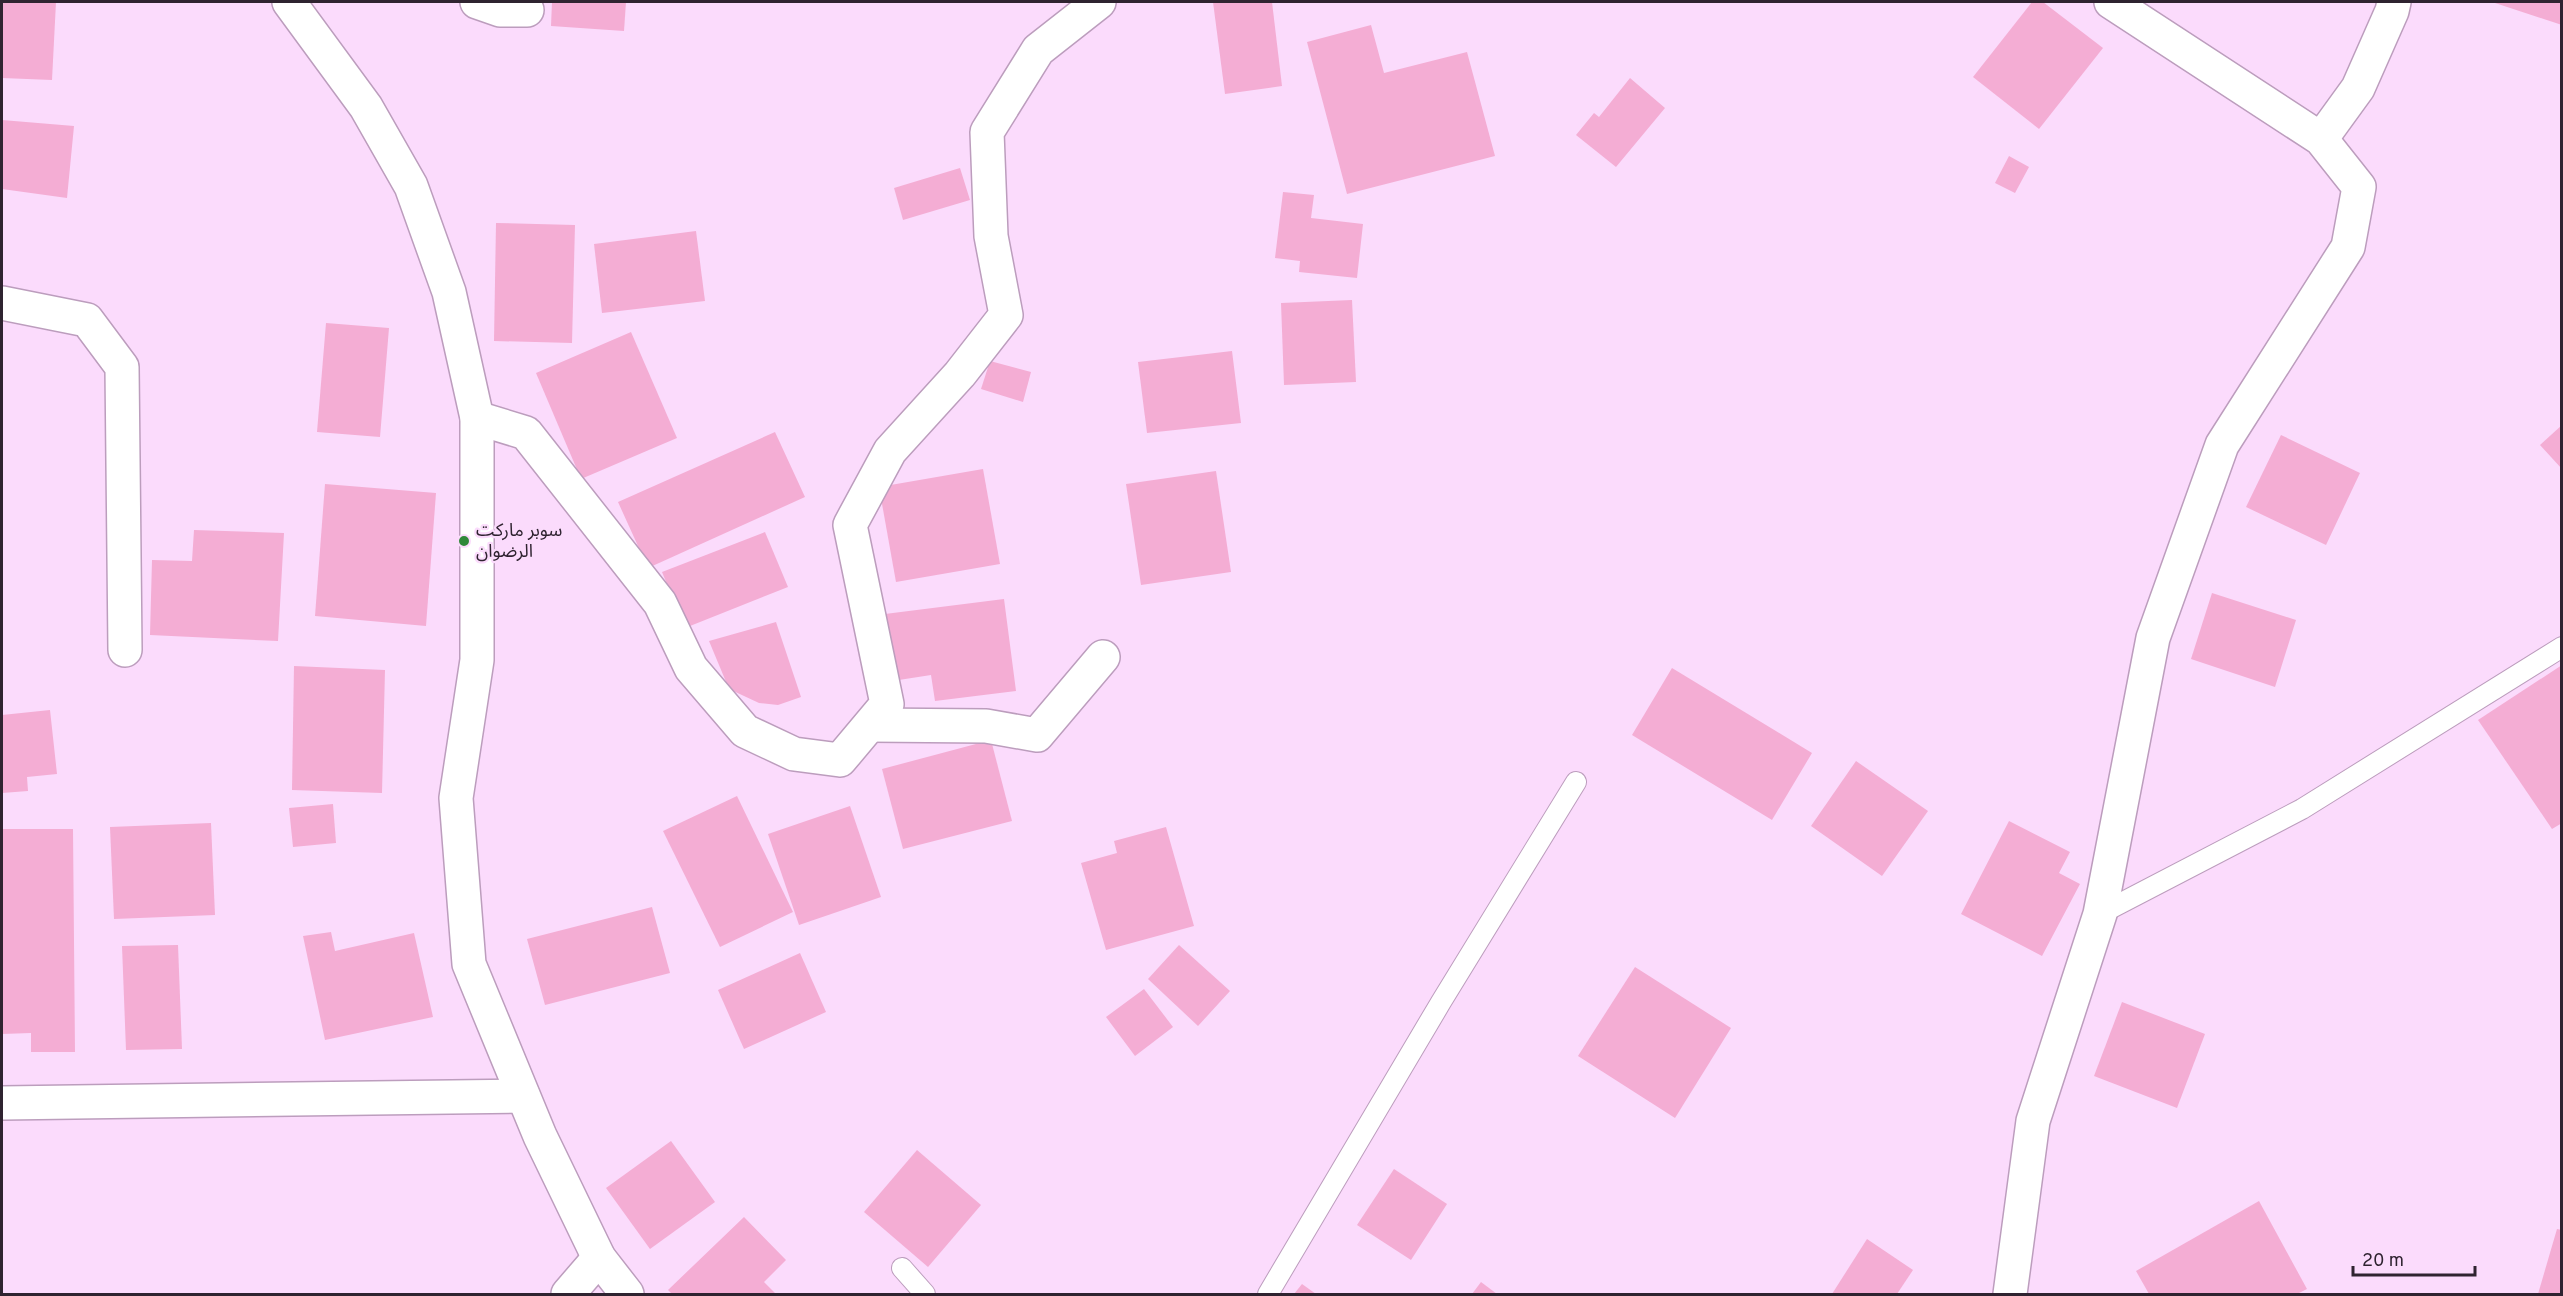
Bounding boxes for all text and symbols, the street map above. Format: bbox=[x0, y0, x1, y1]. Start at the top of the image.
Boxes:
place label: سوبر ماركت الرضوان bbox=[476, 520, 562, 564]
marker: سوبر ماركت الرضوان bbox=[457, 534, 471, 548]
scale bar bbox=[2353, 1239, 2474, 1277]
text: 20 m bbox=[2362, 1250, 2404, 1273]

